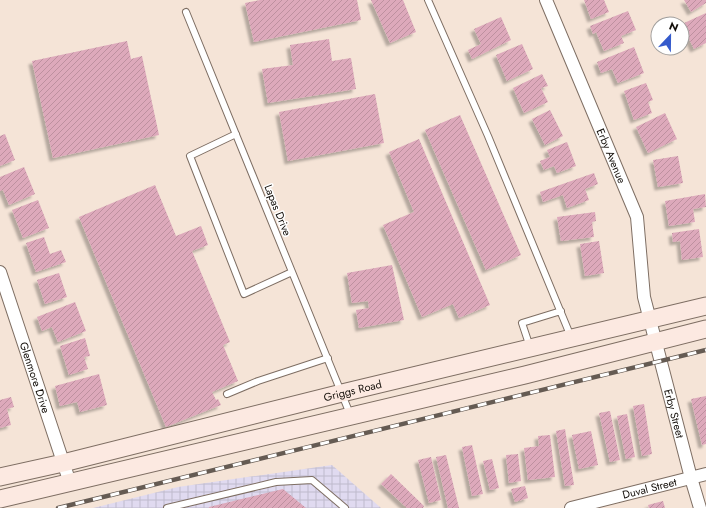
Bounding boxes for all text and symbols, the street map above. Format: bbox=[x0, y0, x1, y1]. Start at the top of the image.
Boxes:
north arrow bbox=[650, 16, 690, 56]
text: N bbox=[667, 18, 681, 36]
street label: Erby Avenue bbox=[593, 126, 630, 186]
street label: Lapas Drive bbox=[260, 182, 296, 238]
street label: Glenmore Drive bbox=[16, 340, 54, 415]
street label: Griggs Road bbox=[322, 376, 383, 405]
street label: Erby Street bbox=[660, 387, 688, 440]
street label: Duval Street bbox=[621, 474, 679, 503]

